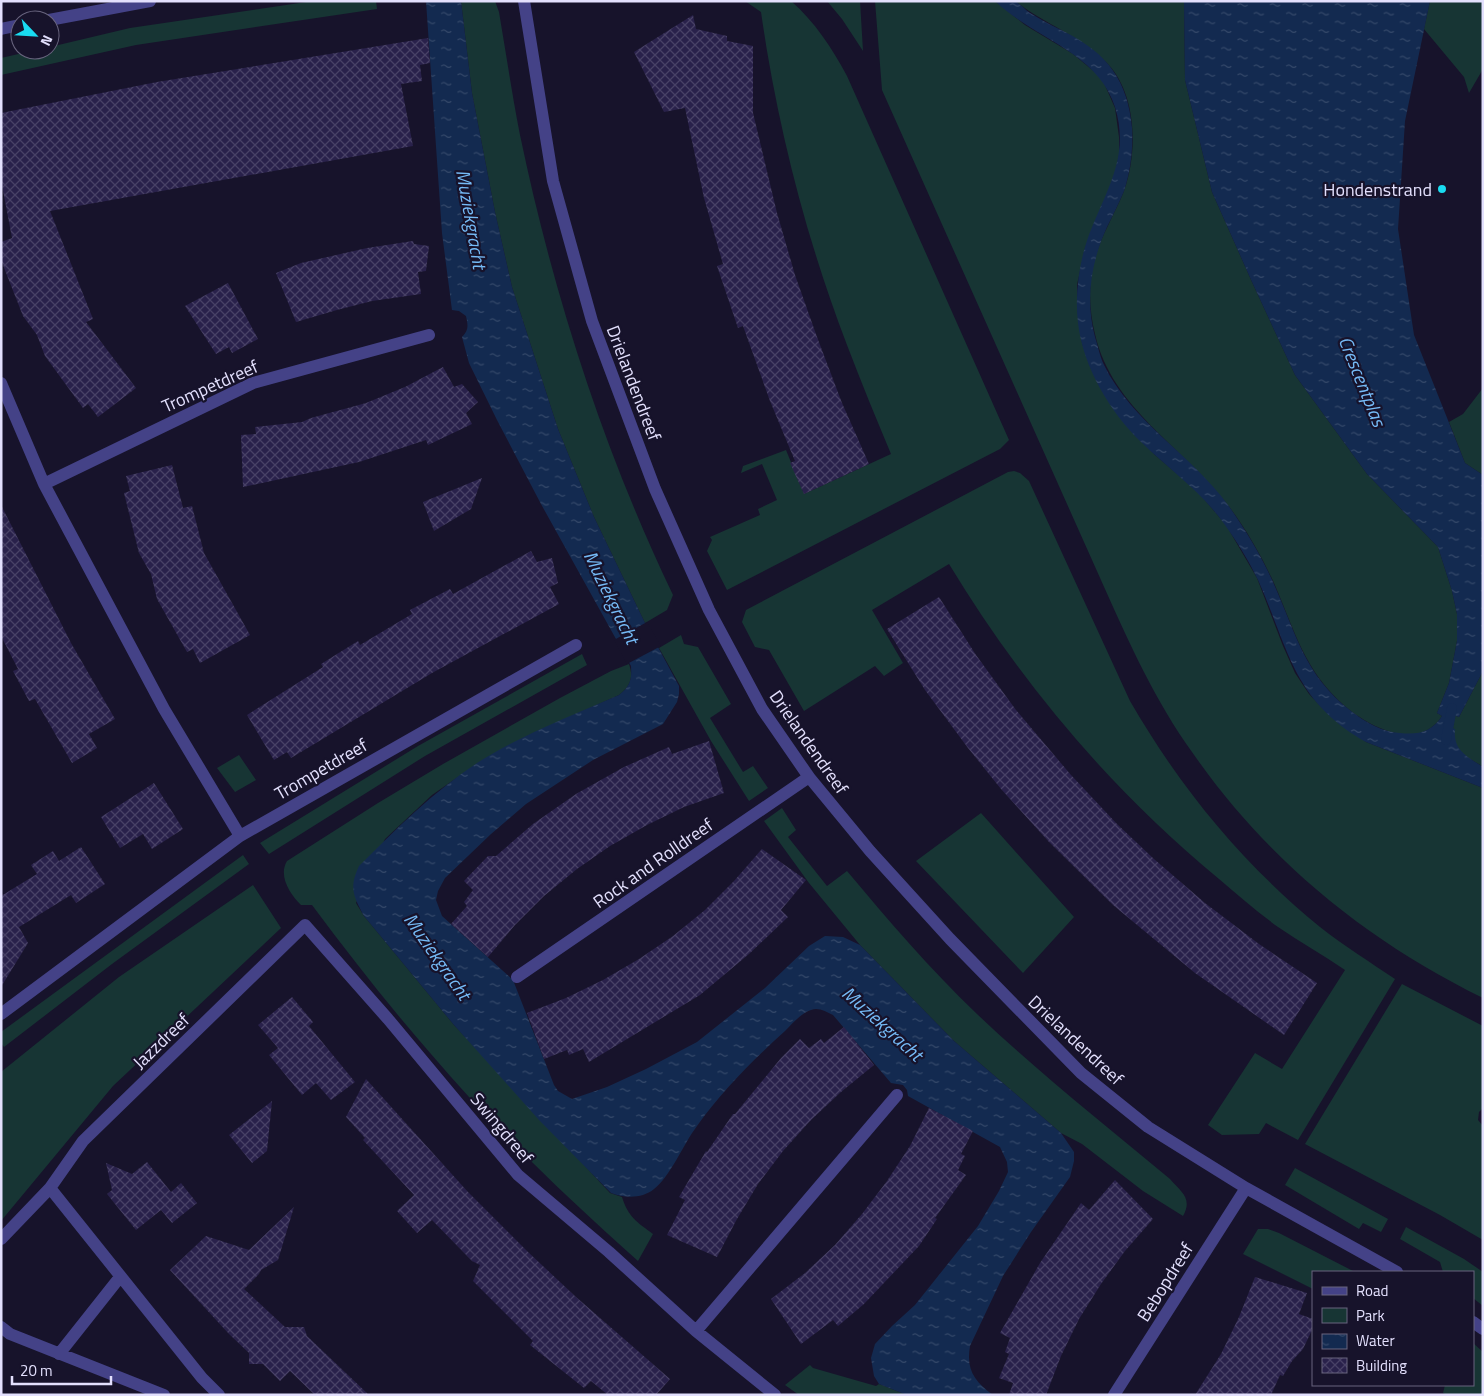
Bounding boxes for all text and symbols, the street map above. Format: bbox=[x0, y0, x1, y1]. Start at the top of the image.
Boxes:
north arrow bbox=[10, 10, 60, 60]
text: N bbox=[36, 32, 59, 50]
water label: Muziekgracht bbox=[449, 167, 495, 273]
place label: Hondenstrand bbox=[1323, 176, 1432, 203]
marker: Hondenstrand bbox=[1436, 183, 1448, 195]
street label: Drielandendreef bbox=[600, 321, 668, 445]
water label: Crescentplas bbox=[1332, 331, 1395, 432]
street label: Trompetdreef bbox=[157, 353, 263, 419]
water label: Muziekgracht bbox=[577, 545, 648, 650]
street label: Drielandendreef bbox=[763, 684, 855, 800]
street label: Trompetdreef bbox=[270, 732, 372, 806]
street label: Rock and Rolldreef bbox=[587, 811, 719, 915]
water label: Muziekgracht bbox=[397, 906, 480, 1007]
water label: Muziekgracht bbox=[836, 979, 932, 1069]
street label: Drielandendreef bbox=[1022, 989, 1130, 1091]
street label: Jazzdreef bbox=[126, 1007, 196, 1075]
street label: Swingdreef bbox=[464, 1086, 540, 1170]
street label: Bebopdreef bbox=[1130, 1237, 1200, 1327]
legend bbox=[1312, 1271, 1474, 1386]
text: Road bbox=[1356, 1279, 1388, 1302]
text: Park bbox=[1356, 1304, 1385, 1327]
text: Water bbox=[1356, 1329, 1395, 1352]
scale bar bbox=[12, 1354, 111, 1386]
text: Building bbox=[1356, 1354, 1407, 1377]
text: 20 m bbox=[20, 1359, 53, 1382]

